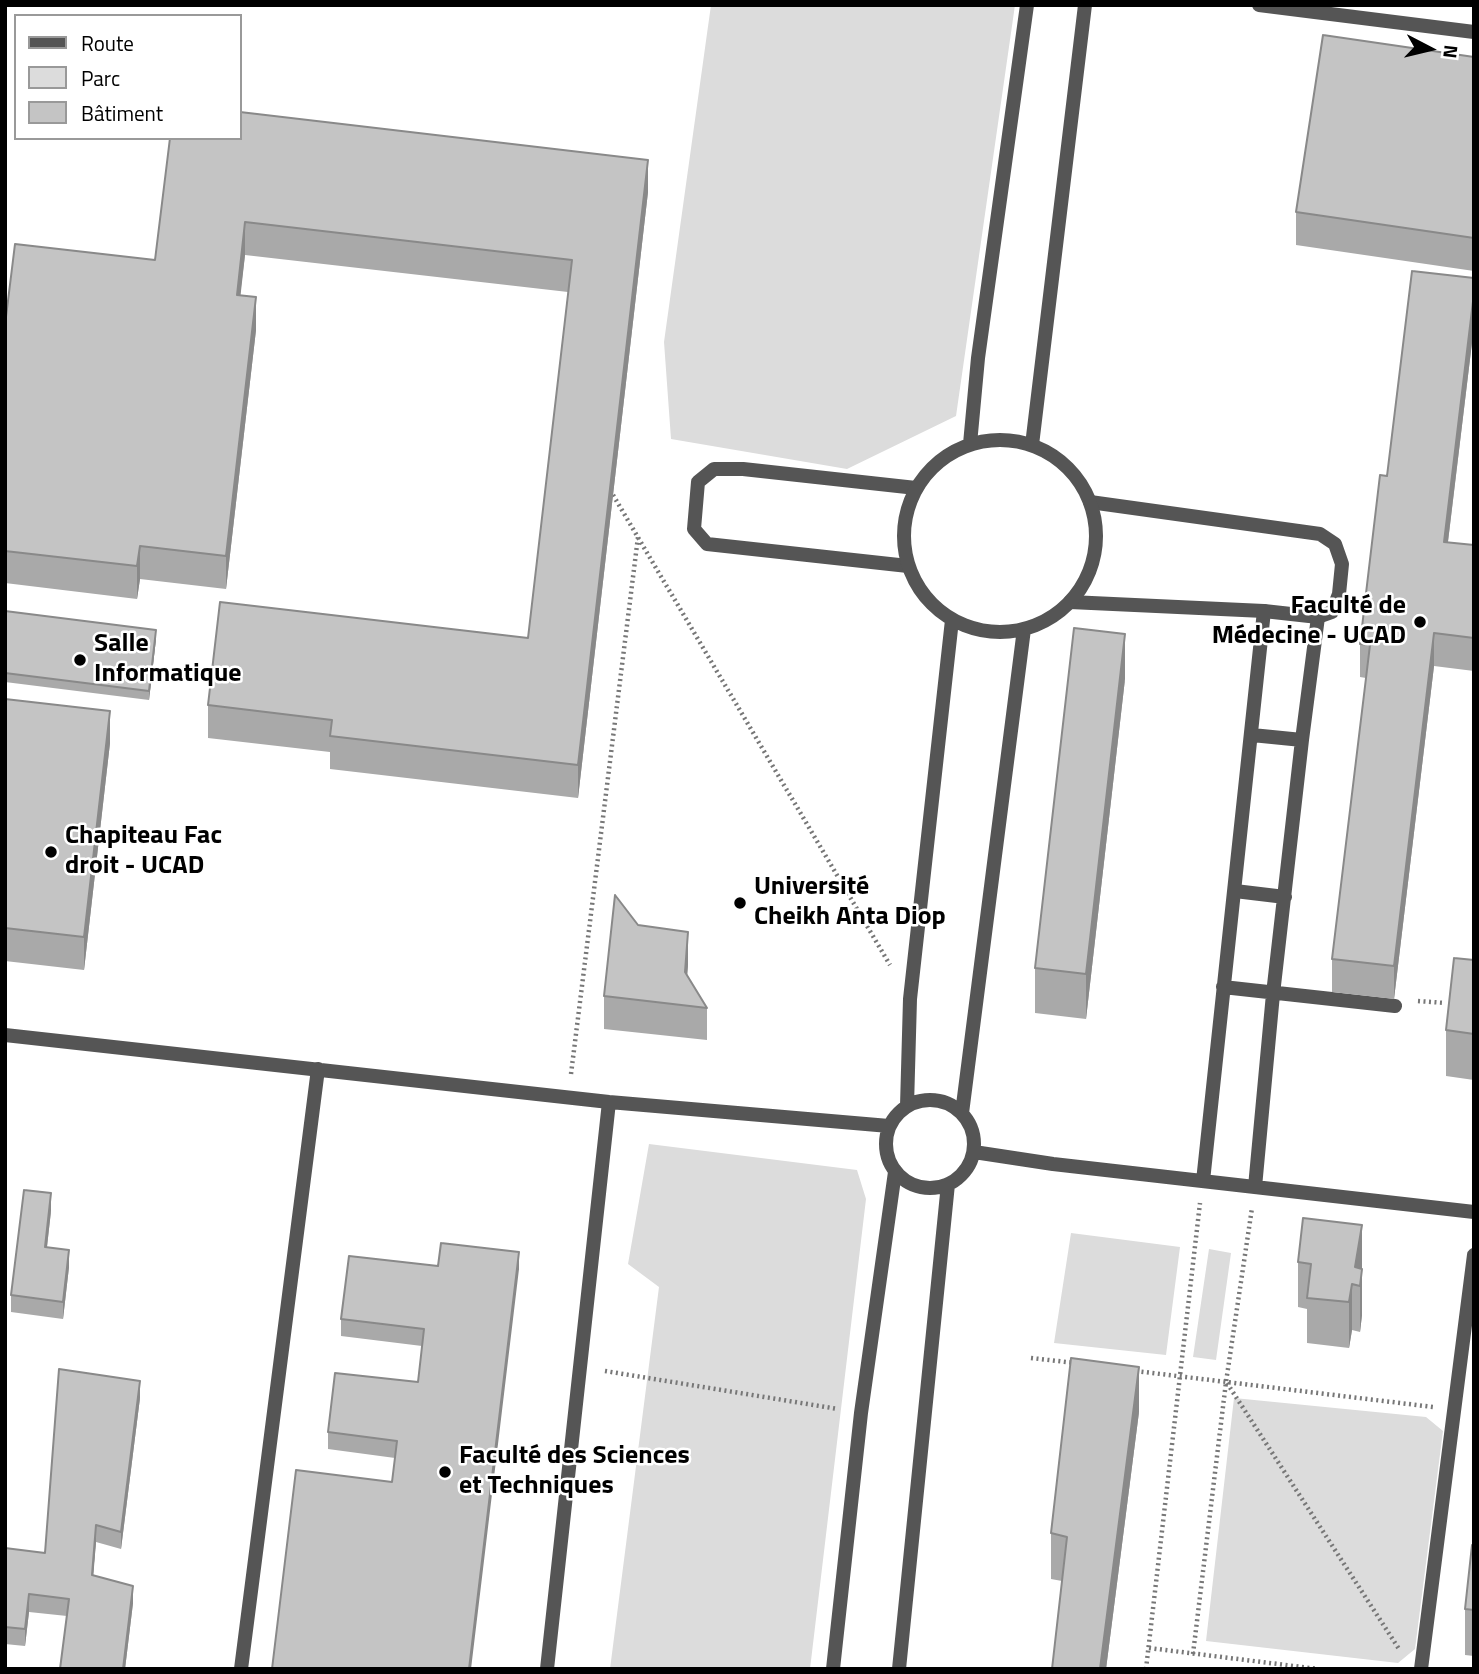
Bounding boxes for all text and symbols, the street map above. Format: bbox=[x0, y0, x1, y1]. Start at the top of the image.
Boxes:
legend bbox=[14, 14, 242, 140]
north arrow bbox=[1395, 14, 1465, 84]
text: Route bbox=[81, 27, 134, 59]
text: N bbox=[1436, 43, 1467, 60]
text: Parc bbox=[81, 62, 120, 94]
text: Bâtiment bbox=[81, 97, 163, 129]
place label: Faculté de Médecine - UCAD bbox=[1212, 591, 1406, 652]
marker: Faculté de Médecine - UCAD bbox=[1412, 614, 1428, 630]
place label: Salle Informatique bbox=[94, 629, 242, 690]
marker: Salle Informatique bbox=[72, 652, 88, 668]
place label: Chapiteau Fac droit - UCAD bbox=[65, 821, 222, 882]
marker: Chapiteau Fac droit - UCAD bbox=[43, 844, 59, 860]
place label: Université Cheikh Anta Diop bbox=[754, 872, 946, 934]
marker: Université Cheikh Anta Diop bbox=[732, 895, 748, 911]
place label: Faculté des Sciences et Techniques bbox=[459, 1441, 690, 1502]
marker: Faculté des Sciences et Techniques bbox=[437, 1464, 453, 1480]

